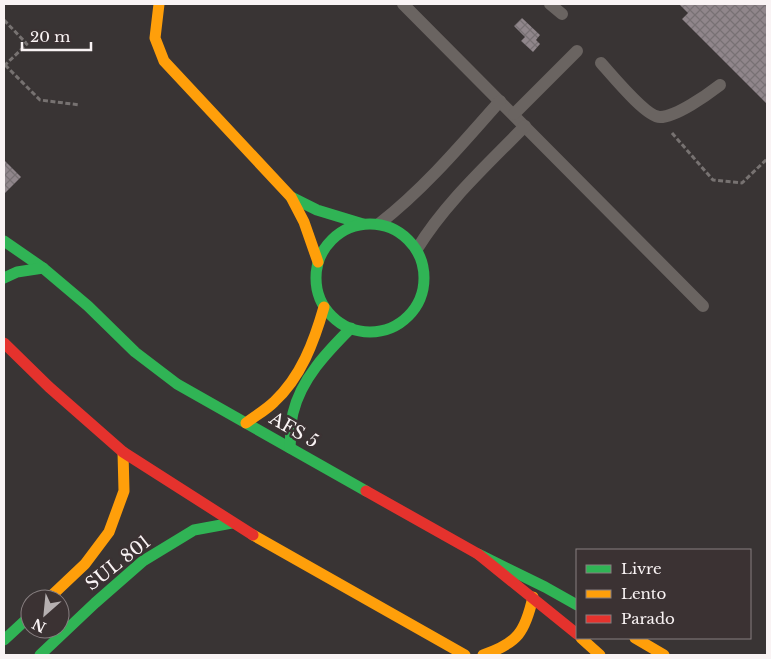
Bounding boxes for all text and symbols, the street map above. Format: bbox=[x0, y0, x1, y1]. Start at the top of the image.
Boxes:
scale bar bbox=[22, 20, 91, 52]
text: 20 m bbox=[30, 27, 70, 46]
street label: AFS 5 bbox=[265, 407, 322, 453]
street label: SUL 801 bbox=[81, 531, 155, 595]
legend bbox=[576, 549, 751, 639]
text: Livre bbox=[621, 559, 662, 578]
text: Lento bbox=[621, 584, 667, 603]
north arrow bbox=[20, 589, 70, 639]
text: Parado bbox=[621, 609, 675, 628]
text: N bbox=[29, 615, 49, 637]

